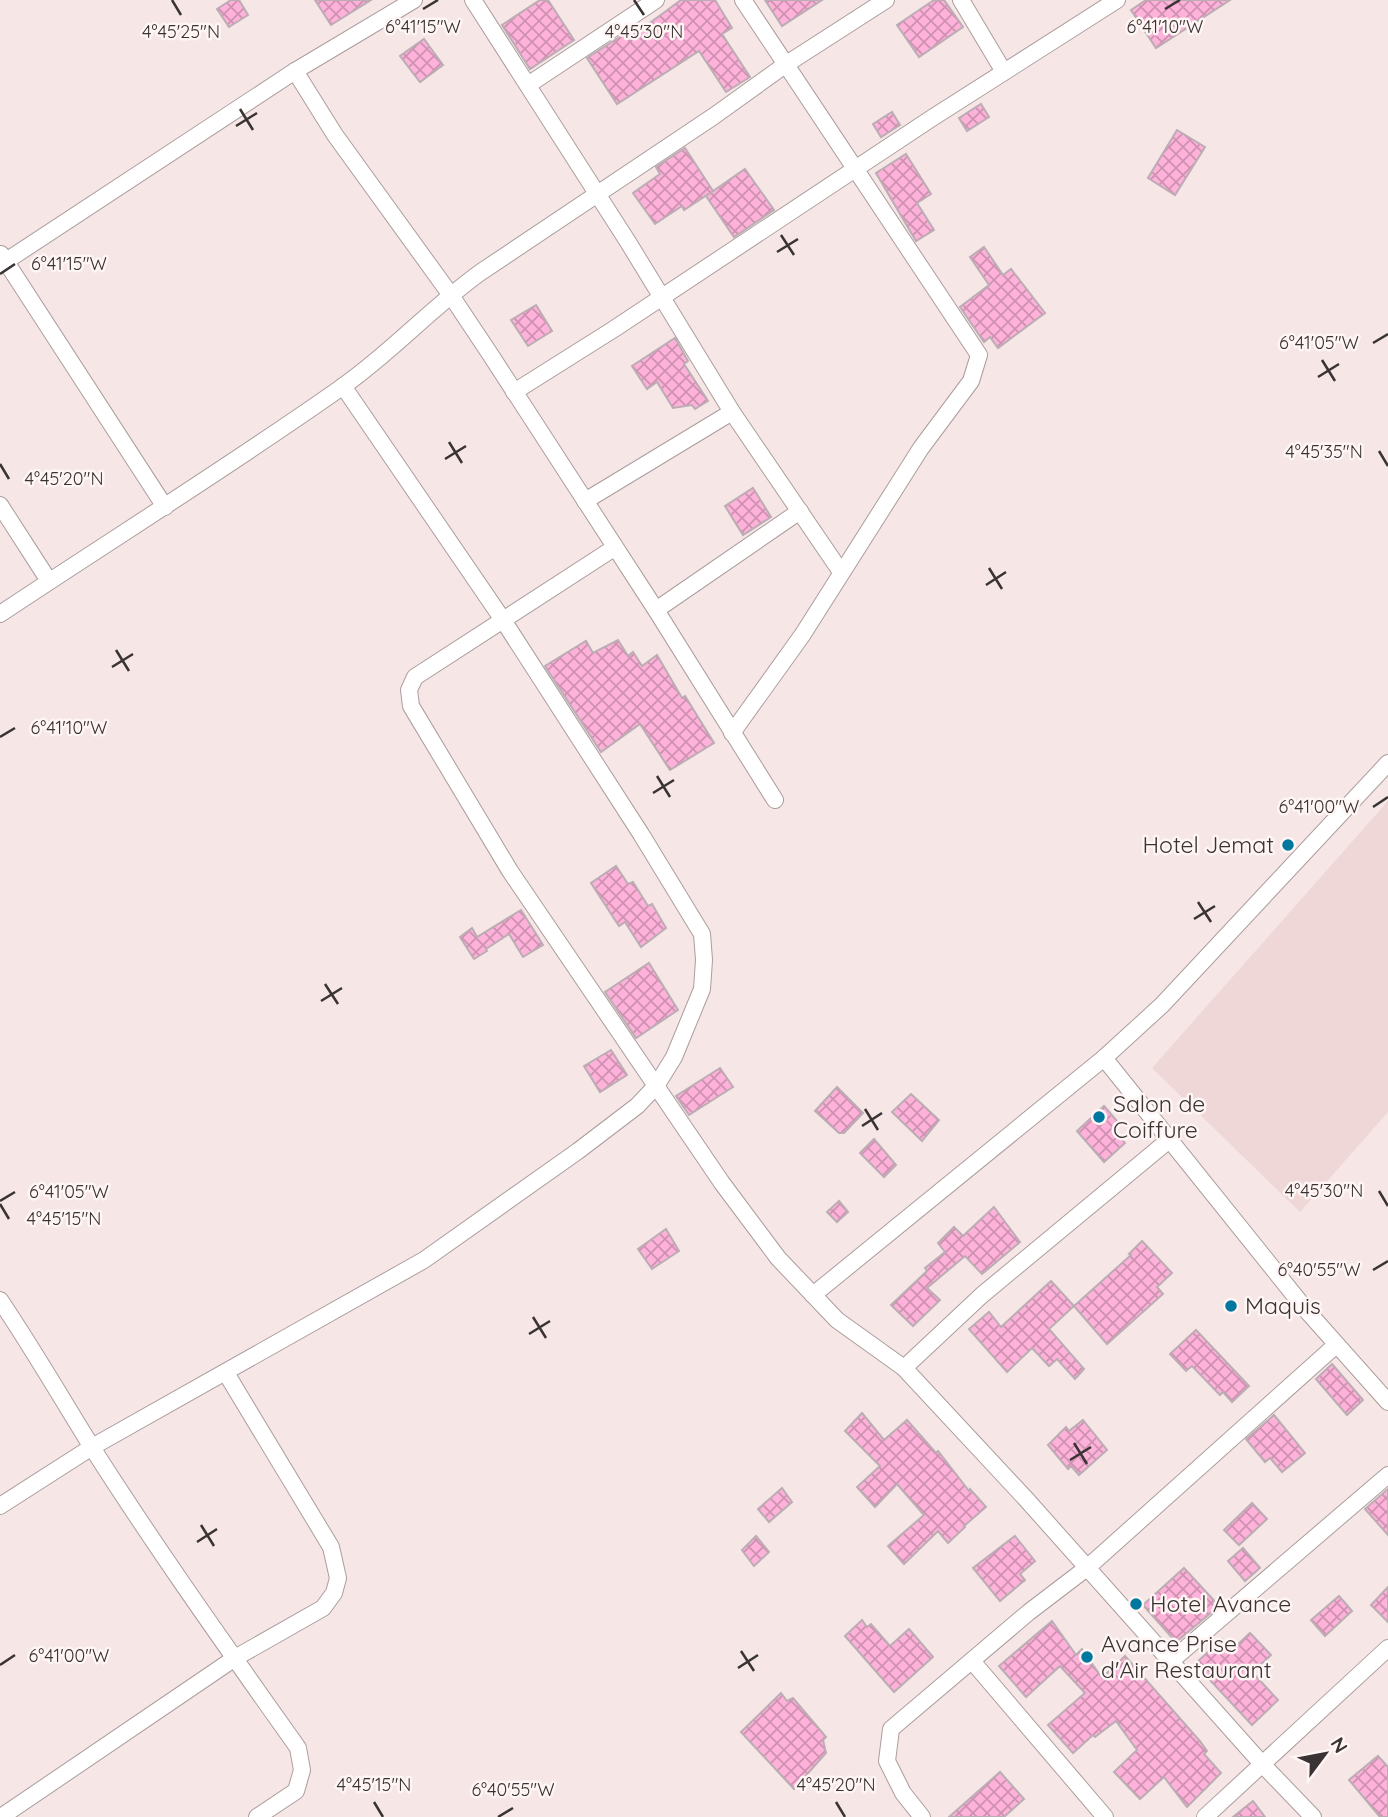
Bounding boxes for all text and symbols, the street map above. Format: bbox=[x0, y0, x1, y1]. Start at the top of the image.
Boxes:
text: 6°41'15"W bbox=[385, 15, 461, 38]
text: 6°41'10"W bbox=[1127, 15, 1203, 38]
text: 4°45'25"N bbox=[142, 20, 220, 43]
text: 4°45'30"N bbox=[605, 20, 683, 43]
text: 6°41'15"W bbox=[31, 252, 107, 275]
text: 6°41'05"W bbox=[1279, 331, 1359, 354]
text: 4°45'35"N bbox=[1285, 440, 1363, 463]
text: 4°45'20"N bbox=[24, 467, 104, 490]
text: 6°41'10"W bbox=[31, 716, 107, 739]
text: 6°41'00"W bbox=[1279, 795, 1359, 818]
place label: Hotel Jemat bbox=[1142, 830, 1274, 859]
marker: Hotel Jemat bbox=[1280, 837, 1296, 853]
place label: Salon de Coiffure bbox=[1113, 1089, 1205, 1144]
marker: Salon de Coiffure bbox=[1091, 1109, 1107, 1125]
text: 4°45'30"N bbox=[1285, 1179, 1363, 1202]
text: 6°41'05"W bbox=[29, 1180, 109, 1203]
text: 4°45'15"N bbox=[27, 1207, 101, 1230]
text: 6°40'55"W bbox=[1277, 1258, 1361, 1281]
place label: Maquis bbox=[1245, 1291, 1321, 1320]
marker: Maquis bbox=[1223, 1298, 1239, 1314]
place label: Hotel Avance bbox=[1150, 1589, 1291, 1618]
marker: Hotel Avance bbox=[1128, 1596, 1144, 1612]
place label: Avance Prise d'Air Restaurant bbox=[1101, 1629, 1272, 1684]
text: 6°41'00"W bbox=[29, 1644, 109, 1667]
marker: Avance Prise d'Air Restaurant bbox=[1079, 1649, 1095, 1665]
north arrow bbox=[1290, 1719, 1360, 1789]
text: N bbox=[1326, 1733, 1353, 1757]
text: 4°45'15"N bbox=[337, 1773, 411, 1796]
text: 4°45'20"N bbox=[796, 1773, 876, 1796]
text: 6°40'55"W bbox=[471, 1778, 555, 1801]

